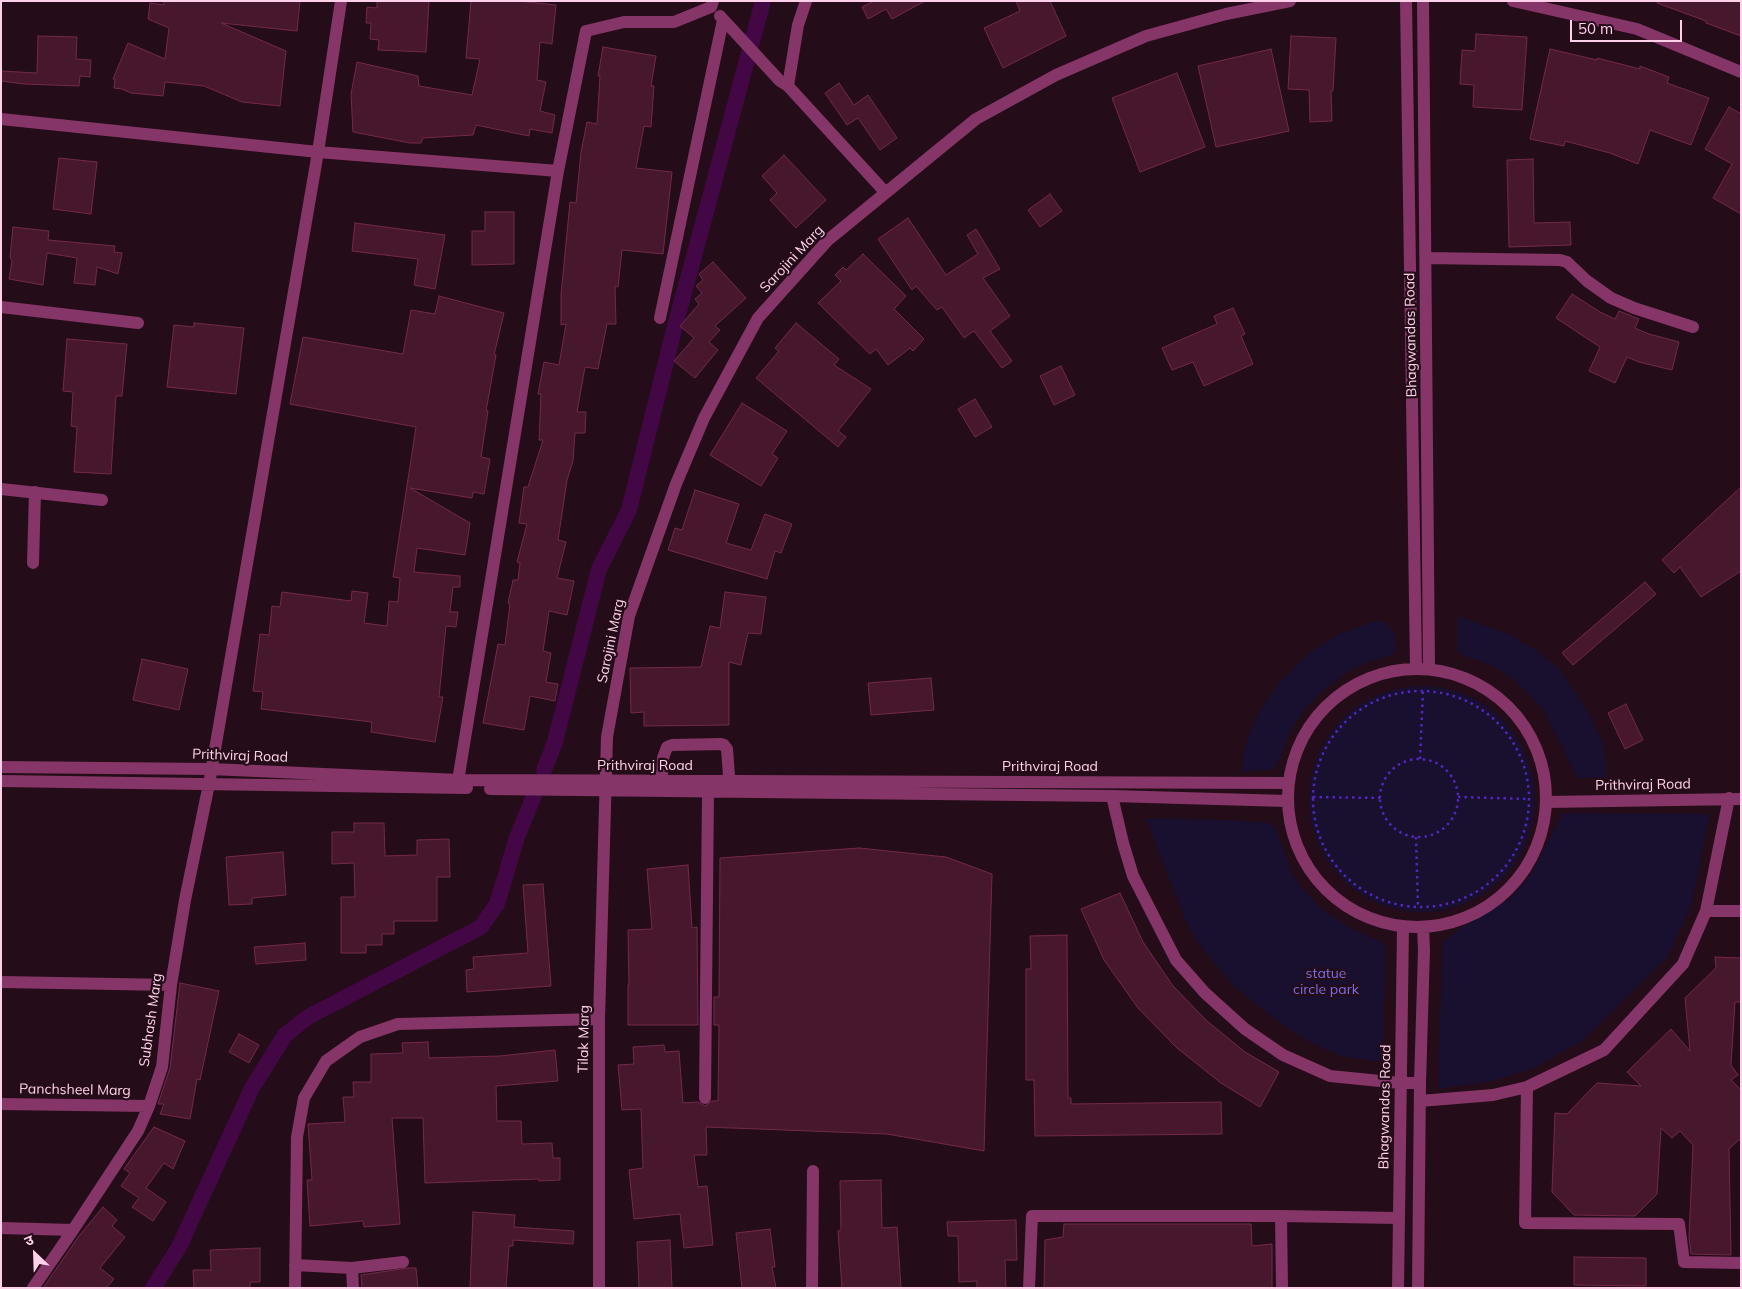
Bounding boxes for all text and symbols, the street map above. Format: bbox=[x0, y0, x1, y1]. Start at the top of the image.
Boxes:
scale bar bbox=[1572, 10, 1684, 42]
text: 50 m bbox=[1578, 19, 1613, 38]
street label: Sarojini Marg bbox=[757, 222, 827, 296]
street label: Bhagwandas Road bbox=[1402, 272, 1420, 398]
street label: Sarojini Marg bbox=[594, 597, 628, 685]
street label: Prithviraj Road bbox=[192, 746, 288, 766]
street label: Prithviraj Road bbox=[597, 758, 693, 774]
street label: Prithviraj Road bbox=[1002, 759, 1098, 775]
street label: Prithviraj Road bbox=[1595, 776, 1691, 794]
park label: statue circle park bbox=[1293, 966, 1359, 999]
street label: Subhash Marg bbox=[136, 972, 166, 1068]
street label: Tilak Marg bbox=[575, 1005, 593, 1073]
street label: Bhagwandas Road bbox=[1376, 1044, 1394, 1170]
street label: Panchsheel Marg bbox=[19, 1081, 131, 1099]
north arrow bbox=[10, 1229, 60, 1279]
text: उ bbox=[21, 1230, 36, 1250]

